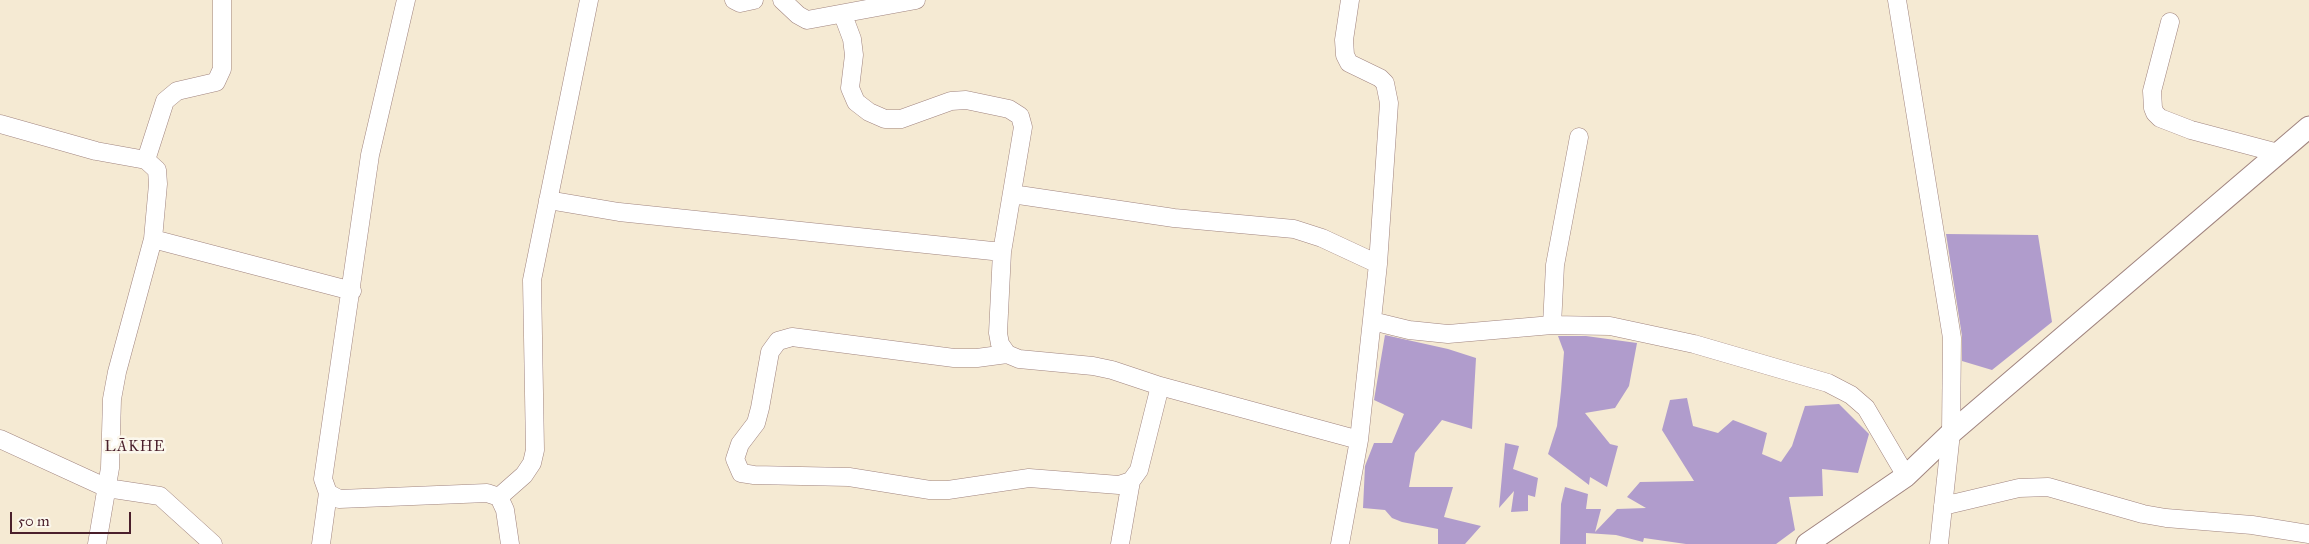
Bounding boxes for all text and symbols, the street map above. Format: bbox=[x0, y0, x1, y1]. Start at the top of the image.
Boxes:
district label: LĀKHE bbox=[104, 438, 166, 456]
scale bar bbox=[12, 502, 134, 534]
text: 50 m bbox=[18, 512, 50, 530]

